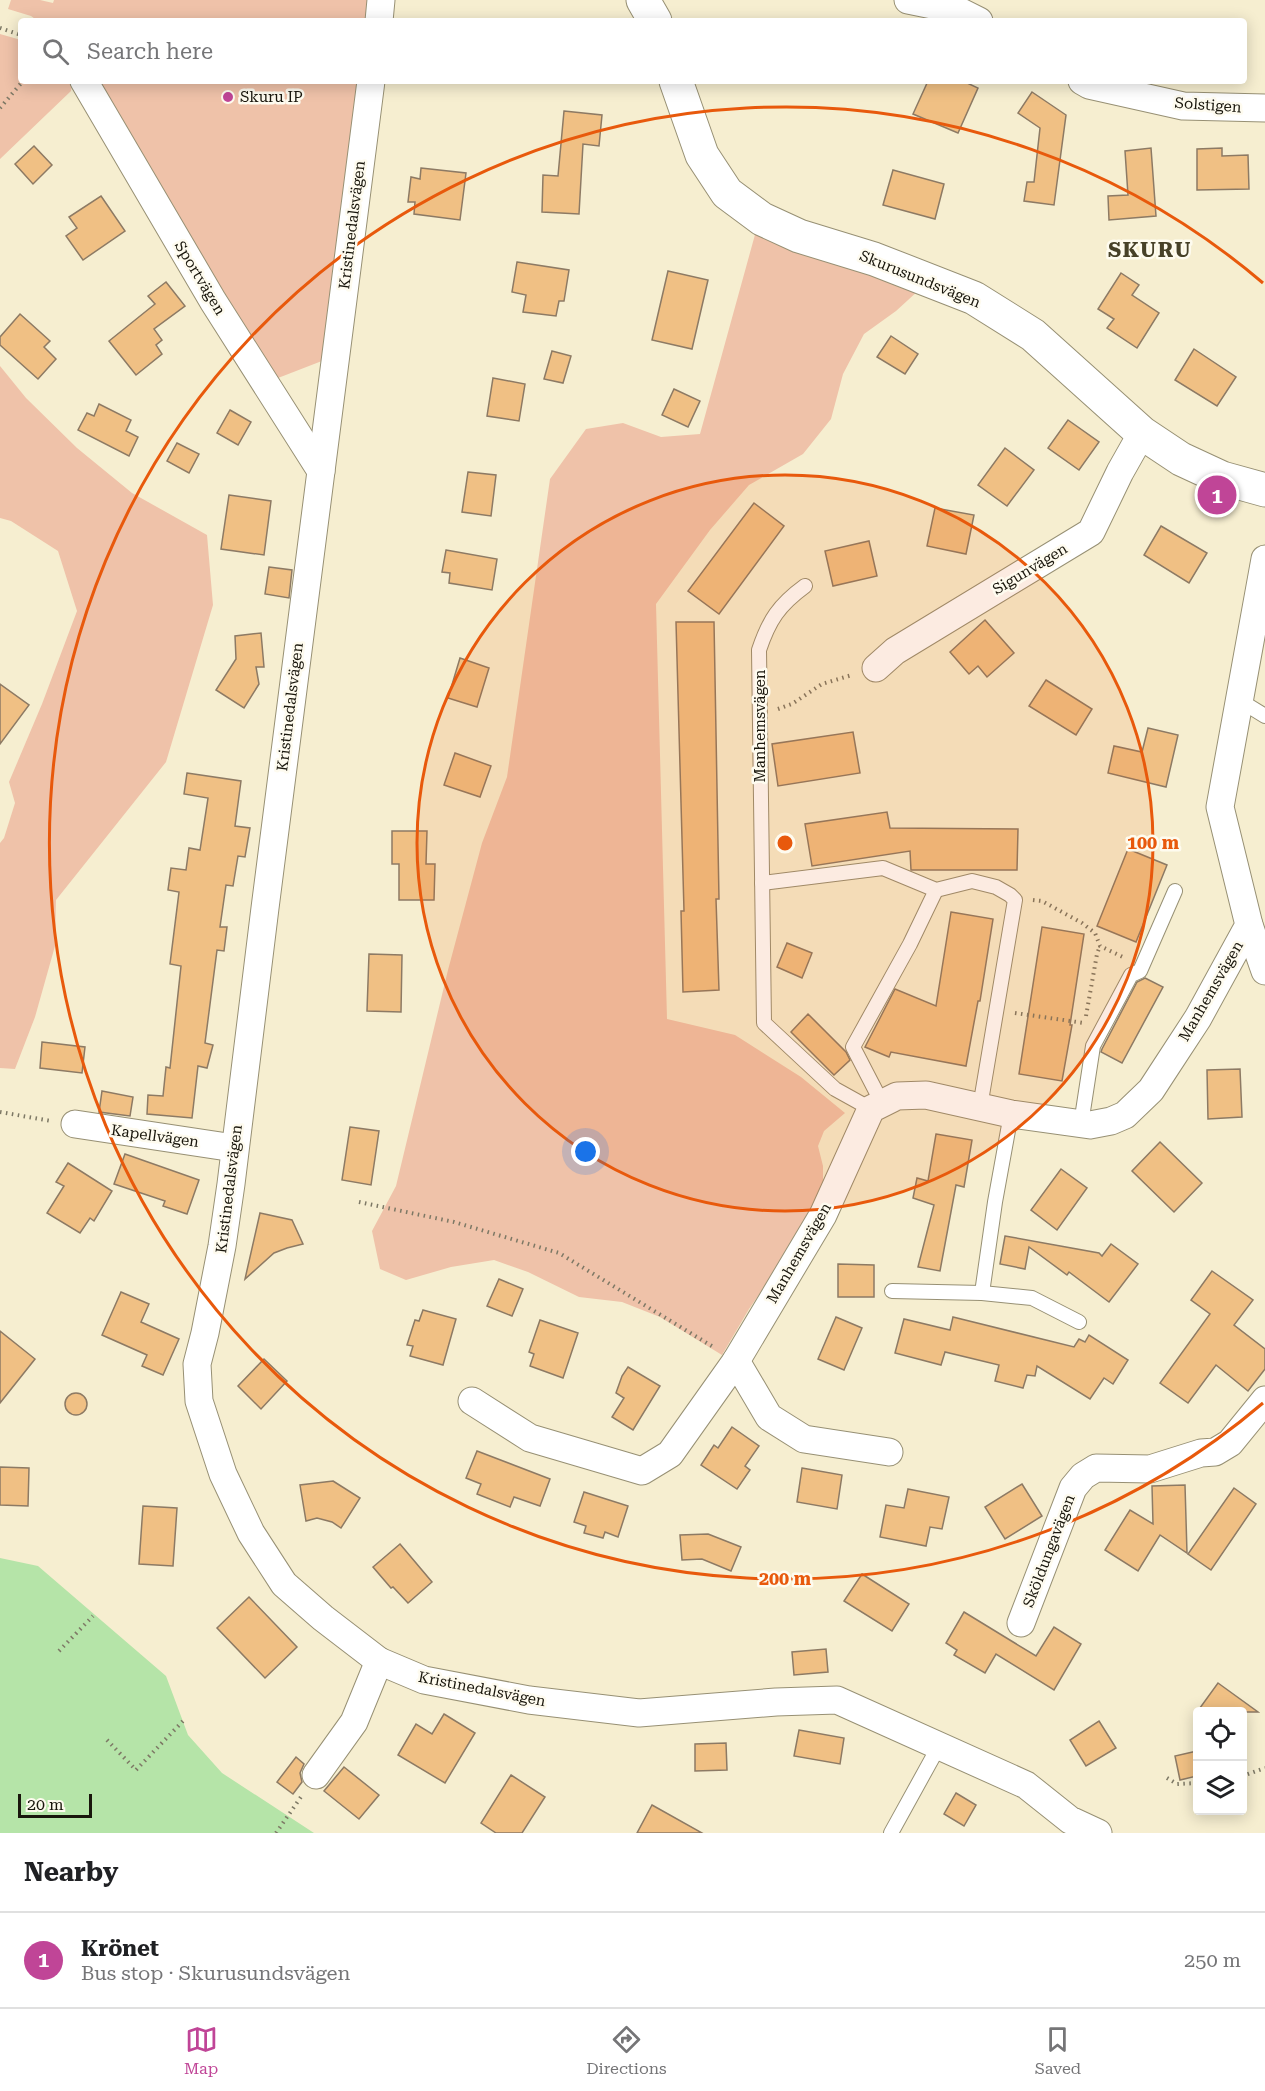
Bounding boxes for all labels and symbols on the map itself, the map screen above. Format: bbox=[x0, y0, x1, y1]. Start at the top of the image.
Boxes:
place label: Skuru IP bbox=[240, 88, 303, 106]
marker: Skuru IP bbox=[221, 90, 235, 104]
street label: Solstigen bbox=[1174, 94, 1242, 116]
street label: Kristinedalsvägen bbox=[335, 159, 369, 290]
street label: Sportvägen bbox=[171, 238, 229, 319]
district label: SKURU bbox=[1108, 238, 1192, 262]
street label: Skurusundsvägen bbox=[857, 247, 983, 312]
pin: 1 bbox=[1198, 472, 1236, 518]
street label: Sigunvägen bbox=[989, 539, 1071, 598]
street label: Kristinedalsvägen bbox=[273, 641, 307, 772]
street label: Manhemsvägen bbox=[751, 669, 769, 782]
text: 100 m bbox=[1127, 832, 1180, 853]
centre of rings bbox=[775, 833, 795, 853]
street label: Manhemsvägen bbox=[1175, 937, 1247, 1044]
street label: Kapellvägen bbox=[110, 1121, 200, 1151]
street label: Kristinedalsvägen bbox=[212, 1123, 246, 1254]
your location bbox=[571, 1137, 600, 1166]
street label: Manhemsvägen bbox=[763, 1199, 835, 1306]
street label: Sköldungavägen bbox=[1019, 1492, 1079, 1610]
text: 200 m bbox=[759, 1568, 812, 1589]
street label: Kristinedalsvägen bbox=[417, 1668, 548, 1710]
scale bar bbox=[18, 1791, 92, 1818]

